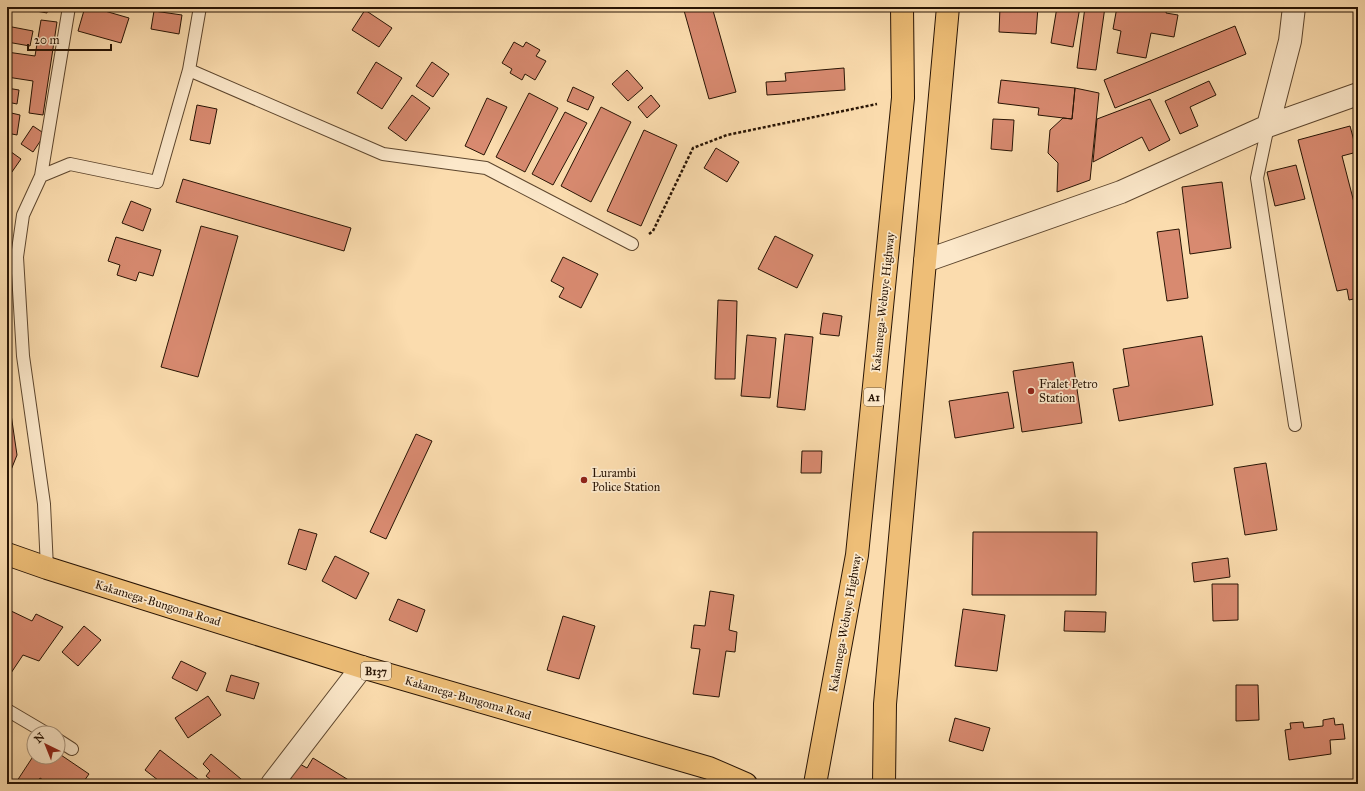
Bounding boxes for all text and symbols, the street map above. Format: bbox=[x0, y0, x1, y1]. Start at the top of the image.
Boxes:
scale bar bbox=[28, 26, 111, 52]
text: 20 m bbox=[34, 33, 60, 47]
street label: Kakamega-Webuye Highway bbox=[869, 231, 898, 373]
place label: Fralet Petro Station bbox=[1039, 377, 1098, 405]
marker: Fralet Petro Station bbox=[1026, 386, 1036, 396]
road number: A1 bbox=[864, 388, 884, 406]
place label: Lurambi Police Station bbox=[592, 466, 661, 494]
marker: Lurambi Police Station bbox=[579, 475, 589, 485]
street label: Kakamega-Webuye Highway bbox=[826, 552, 865, 693]
street label: Kakamega-Bungoma Road bbox=[93, 577, 223, 630]
road number: B137 bbox=[361, 662, 391, 680]
street label: Kakamega-Bungoma Road bbox=[403, 673, 533, 724]
north arrow bbox=[26, 725, 66, 765]
text: N bbox=[32, 730, 48, 746]

